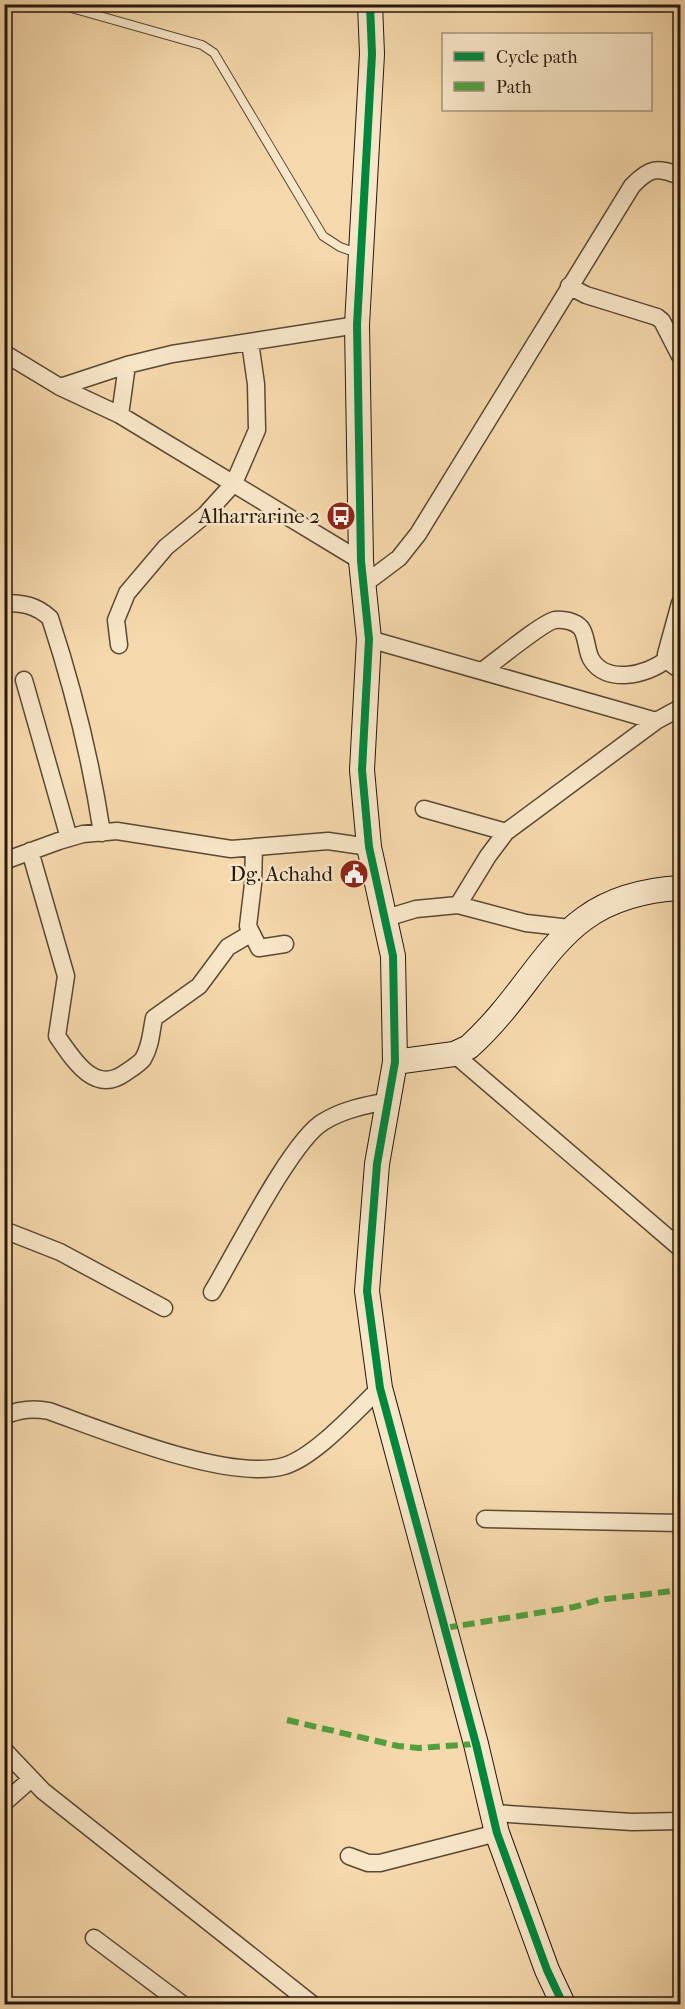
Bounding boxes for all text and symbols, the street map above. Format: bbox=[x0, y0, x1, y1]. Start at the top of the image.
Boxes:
legend bbox=[442, 33, 652, 111]
text: Cycle path bbox=[496, 47, 577, 68]
text: Path bbox=[496, 77, 532, 98]
bus stop icon: Alharrarine 2 bbox=[325, 500, 357, 532]
place label: Alharrarine 2 bbox=[198, 504, 320, 528]
public building icon: Dg. Achahd bbox=[338, 858, 370, 890]
place label: Dg. Achahd bbox=[230, 862, 334, 886]

